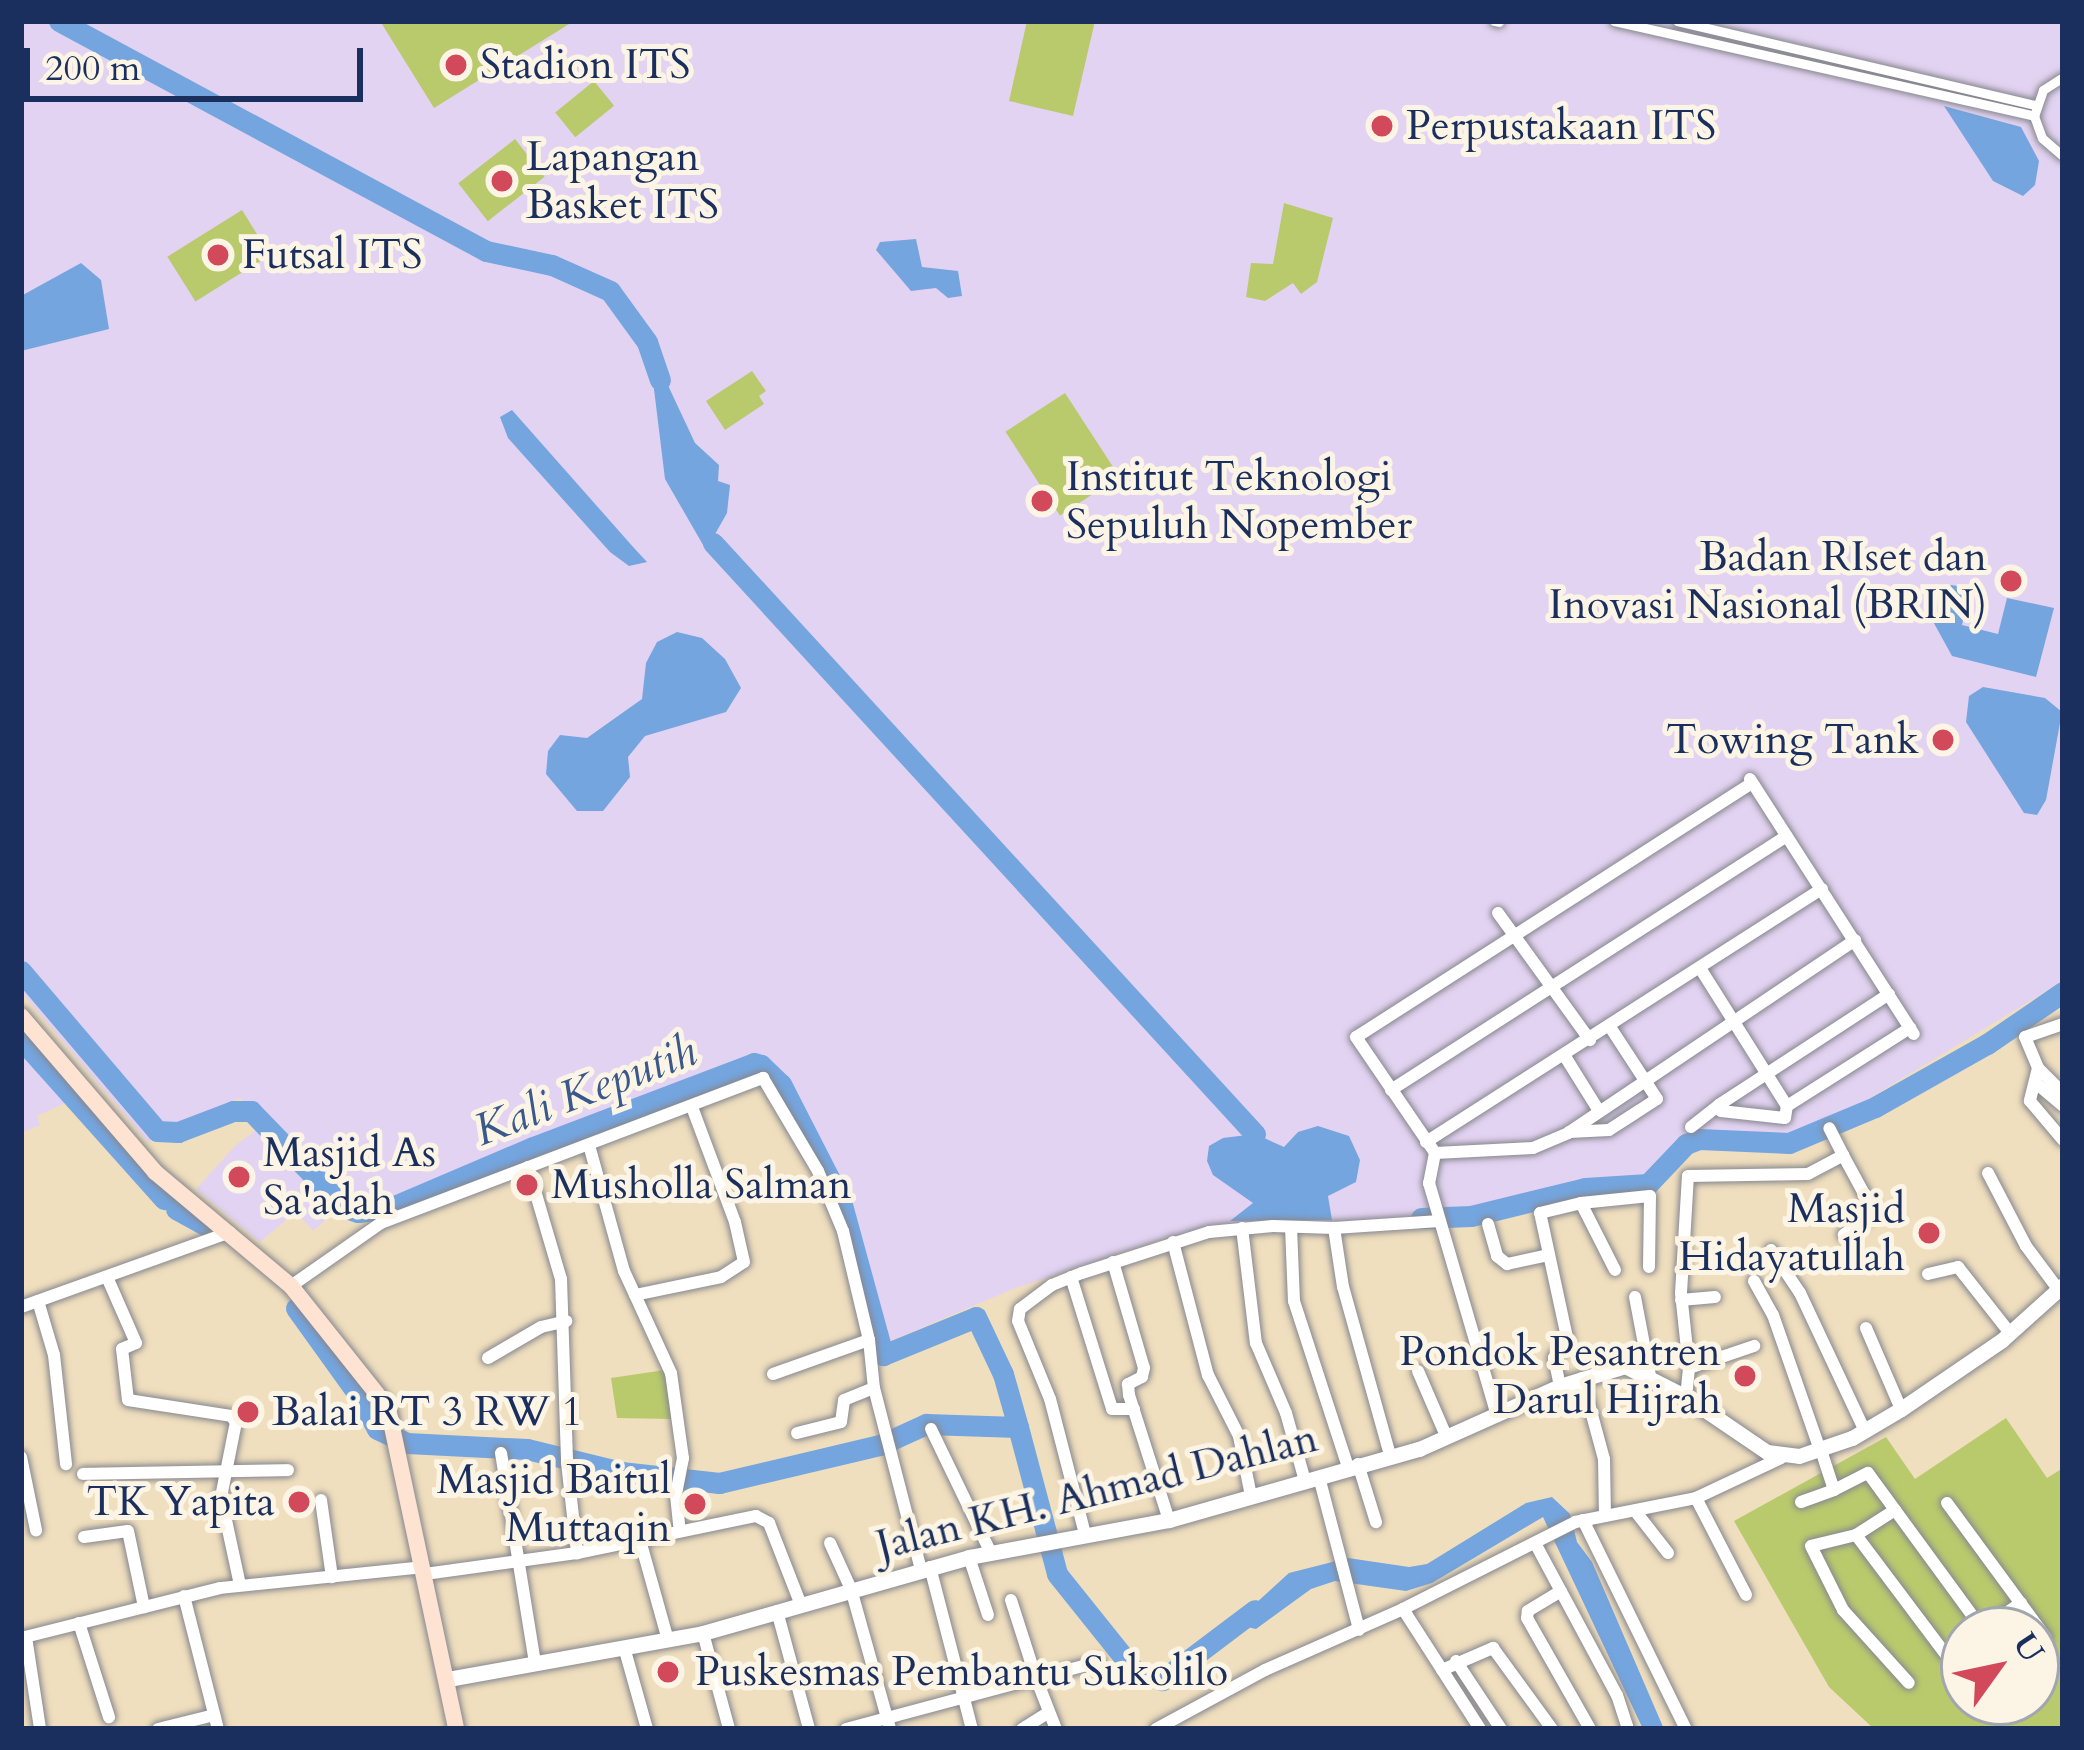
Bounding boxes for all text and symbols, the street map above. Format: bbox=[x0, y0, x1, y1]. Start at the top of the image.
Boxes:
scale bar bbox=[30, 24, 369, 98]
place label: Stadion ITS bbox=[480, 40, 691, 90]
text: 200 m bbox=[45, 44, 140, 93]
marker: Stadion ITS bbox=[443, 52, 469, 78]
place label: Perpustakaan ITS bbox=[1406, 101, 1716, 151]
marker: Perpustakaan ITS bbox=[1369, 113, 1395, 139]
place label: Lapangan Basket ITS bbox=[526, 132, 719, 231]
marker: Lapangan Basket ITS bbox=[489, 168, 515, 194]
place label: Futsal ITS bbox=[242, 230, 423, 280]
marker: Futsal ITS bbox=[205, 242, 231, 268]
place label: Institut Teknologi Sepuluh Nopember bbox=[1066, 452, 1412, 550]
marker: Institut Teknologi Sepuluh Nopember bbox=[1029, 488, 1055, 514]
place label: Badan RIset dan Inovasi Nasional (BRIN) bbox=[1549, 532, 1987, 630]
marker: Badan RIset dan Inovasi Nasional (BRIN) bbox=[1998, 568, 2024, 594]
place label: Towing Tank bbox=[1666, 715, 1919, 765]
marker: Towing Tank bbox=[1930, 727, 1956, 753]
water label: Kali Keputih bbox=[466, 1024, 704, 1158]
place label: Masjid As Sa'adah bbox=[263, 1128, 436, 1226]
place label: Musholla Salman bbox=[551, 1160, 852, 1210]
marker: Masjid As Sa'adah bbox=[226, 1164, 252, 1190]
marker: Musholla Salman bbox=[514, 1172, 540, 1198]
place label: Masjid Hidayatullah bbox=[1678, 1184, 1905, 1282]
marker: Masjid Hidayatullah bbox=[1916, 1220, 1942, 1246]
place label: Pondok Pesantren Darul Hijrah bbox=[1399, 1327, 1721, 1426]
marker: Pondok Pesantren Darul Hijrah bbox=[1732, 1363, 1758, 1389]
place label: Balai RT 3 RW 1 bbox=[272, 1387, 583, 1437]
marker: Balai RT 3 RW 1 bbox=[235, 1399, 261, 1425]
street label: Jalan KH. Ahmad Dahlan bbox=[871, 1413, 1323, 1571]
place label: Masjid Baitul Muttaqin bbox=[436, 1455, 671, 1553]
place label: TK Yapita bbox=[87, 1477, 275, 1527]
marker: TK Yapita bbox=[286, 1489, 312, 1515]
marker: Masjid Baitul Muttaqin bbox=[682, 1491, 708, 1517]
north arrow bbox=[1940, 1606, 2060, 1726]
text: U bbox=[2002, 1624, 2054, 1671]
place label: Puskesmas Pembantu Sukolilo bbox=[695, 1647, 1228, 1697]
marker: Puskesmas Pembantu Sukolilo bbox=[652, 1656, 684, 1688]

